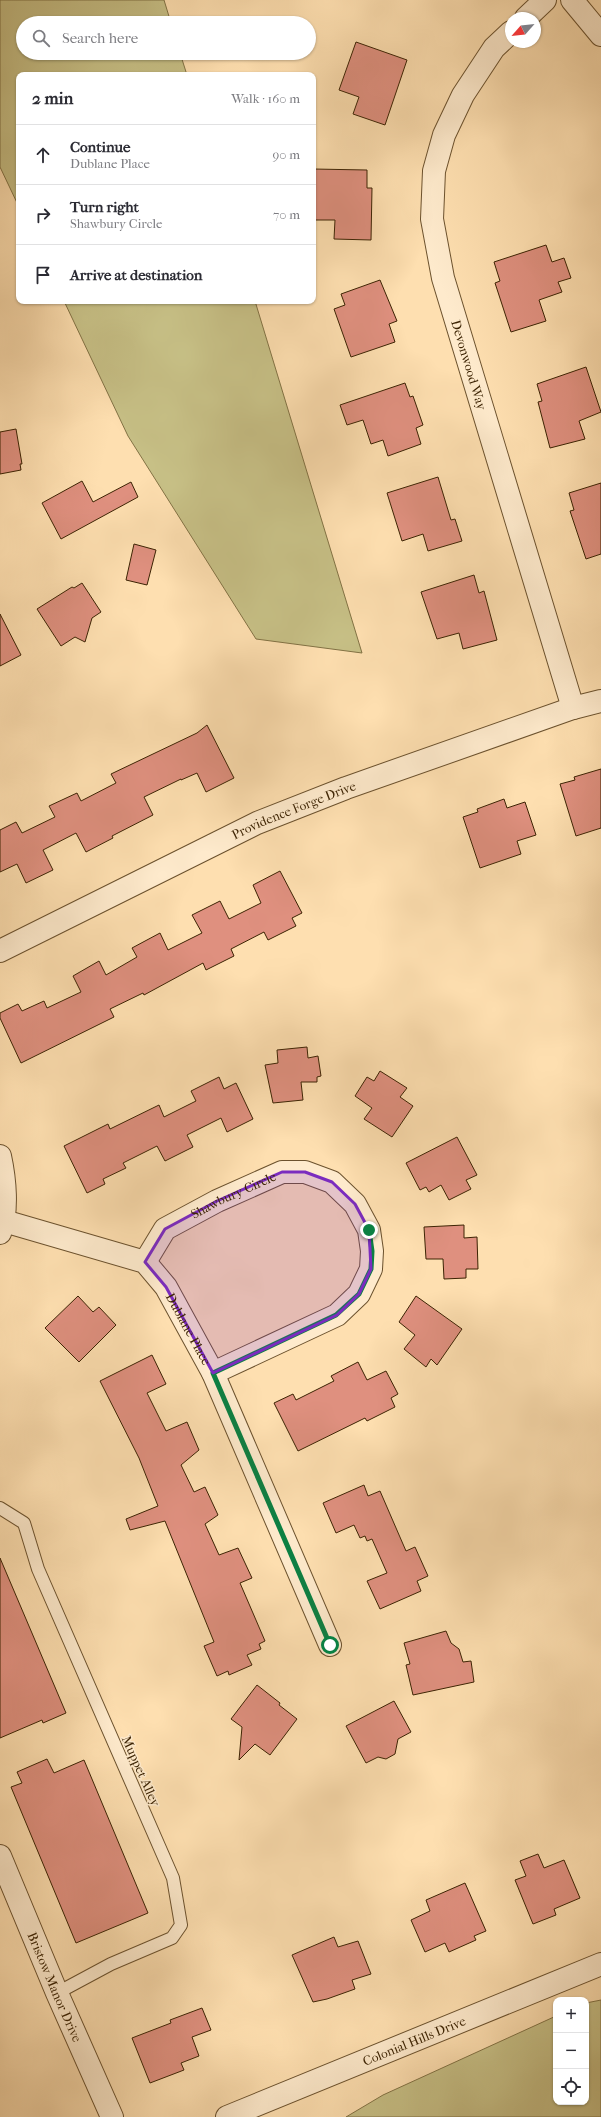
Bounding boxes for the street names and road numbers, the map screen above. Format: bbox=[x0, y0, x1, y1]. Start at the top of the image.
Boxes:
street label: Devonwood Way bbox=[449, 318, 490, 413]
street label: Providence Forge Drive bbox=[229, 778, 358, 842]
street label: Shawbury Circle bbox=[188, 1168, 279, 1221]
street label: Dublane Place bbox=[163, 1290, 215, 1368]
street label: Muppet Alley bbox=[119, 1733, 164, 1810]
street label: Bristow Manor Drive bbox=[25, 1930, 85, 2045]
street label: Colonial Hills Drive bbox=[360, 2013, 468, 2068]

